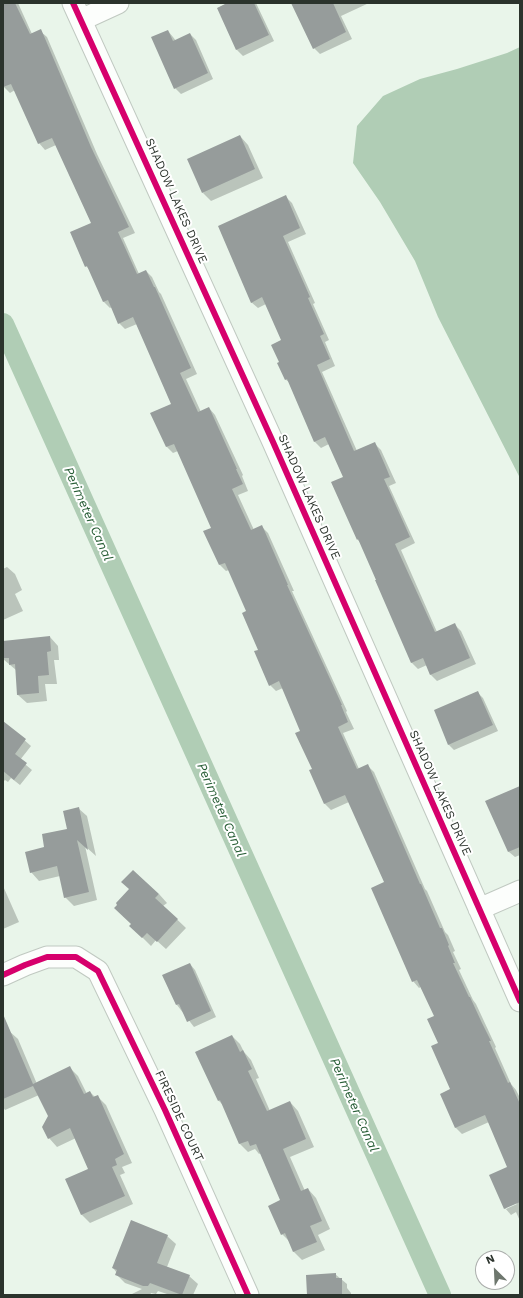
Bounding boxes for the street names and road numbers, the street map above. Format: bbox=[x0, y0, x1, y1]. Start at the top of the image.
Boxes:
street label: SHADOW LAKES DRIVE bbox=[142, 136, 210, 266]
street label: SHADOW LAKES DRIVE bbox=[275, 432, 343, 562]
street label: SHADOW LAKES DRIVE bbox=[406, 728, 474, 858]
street label: FIRESIDE COURT bbox=[152, 1068, 206, 1164]

